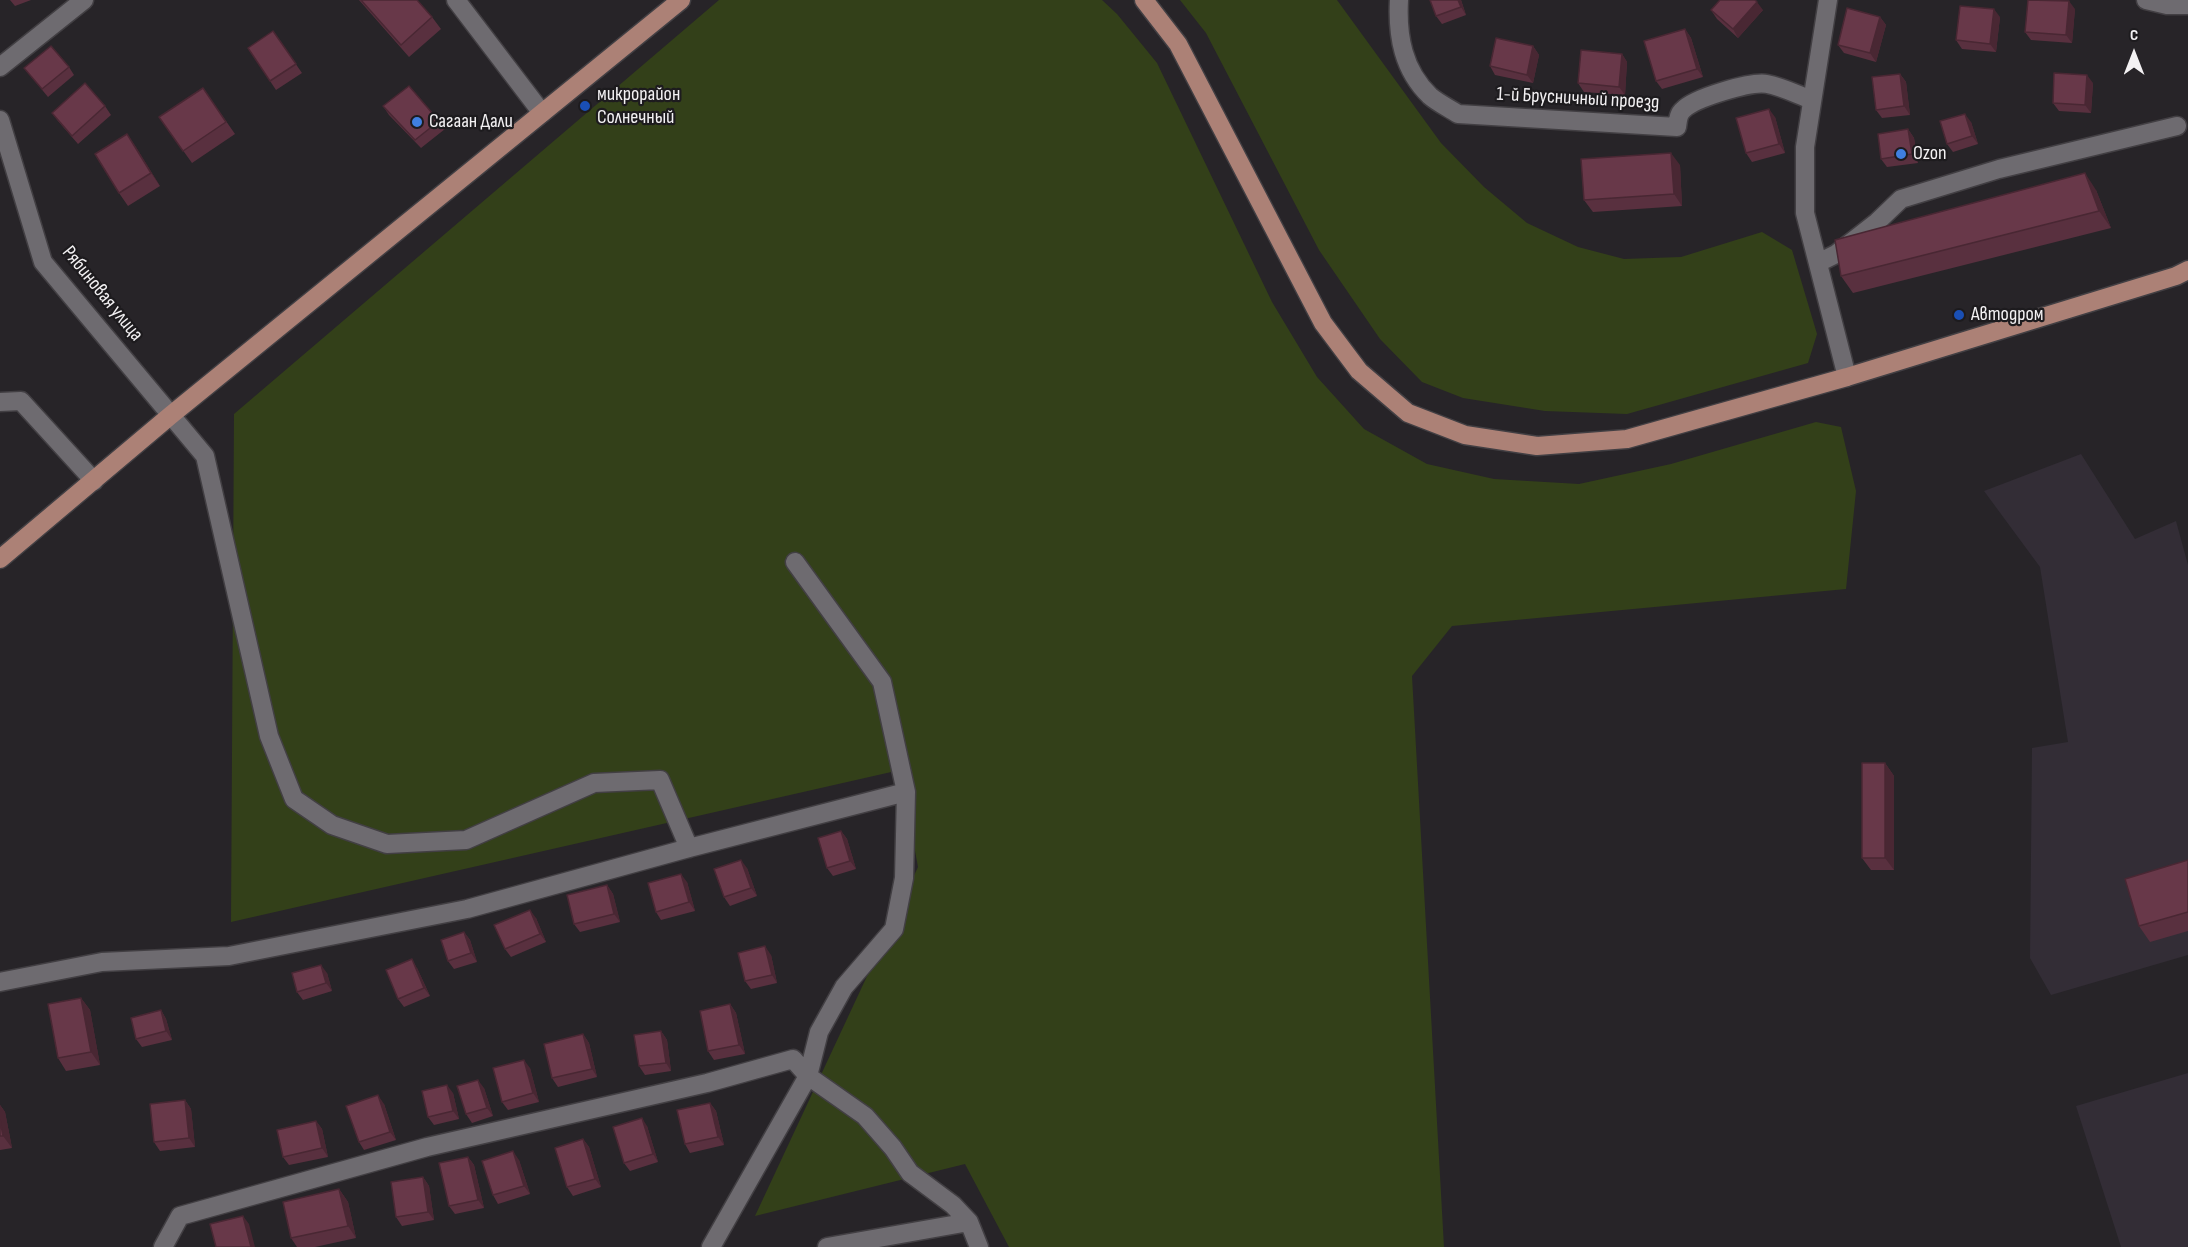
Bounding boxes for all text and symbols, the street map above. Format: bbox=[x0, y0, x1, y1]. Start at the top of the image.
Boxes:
north arrow bbox=[2104, 24, 2164, 84]
text: С bbox=[2130, 26, 2138, 45]
place label: микрорайон Солнечный bbox=[597, 83, 680, 130]
street label: 1-й Брусничный проезд bbox=[1496, 83, 1660, 115]
marker: микрорайон Солнечный bbox=[578, 99, 592, 113]
place label: Сагаан Дали bbox=[429, 110, 513, 134]
marker: Сагаан Дали bbox=[410, 115, 424, 129]
place label: Ozon bbox=[1913, 142, 1947, 166]
marker: Ozon bbox=[1894, 147, 1908, 161]
street label: Рябиновая улица bbox=[56, 241, 148, 347]
place label: Автодром bbox=[1971, 303, 2043, 327]
marker: Автодром bbox=[1952, 308, 1966, 322]

